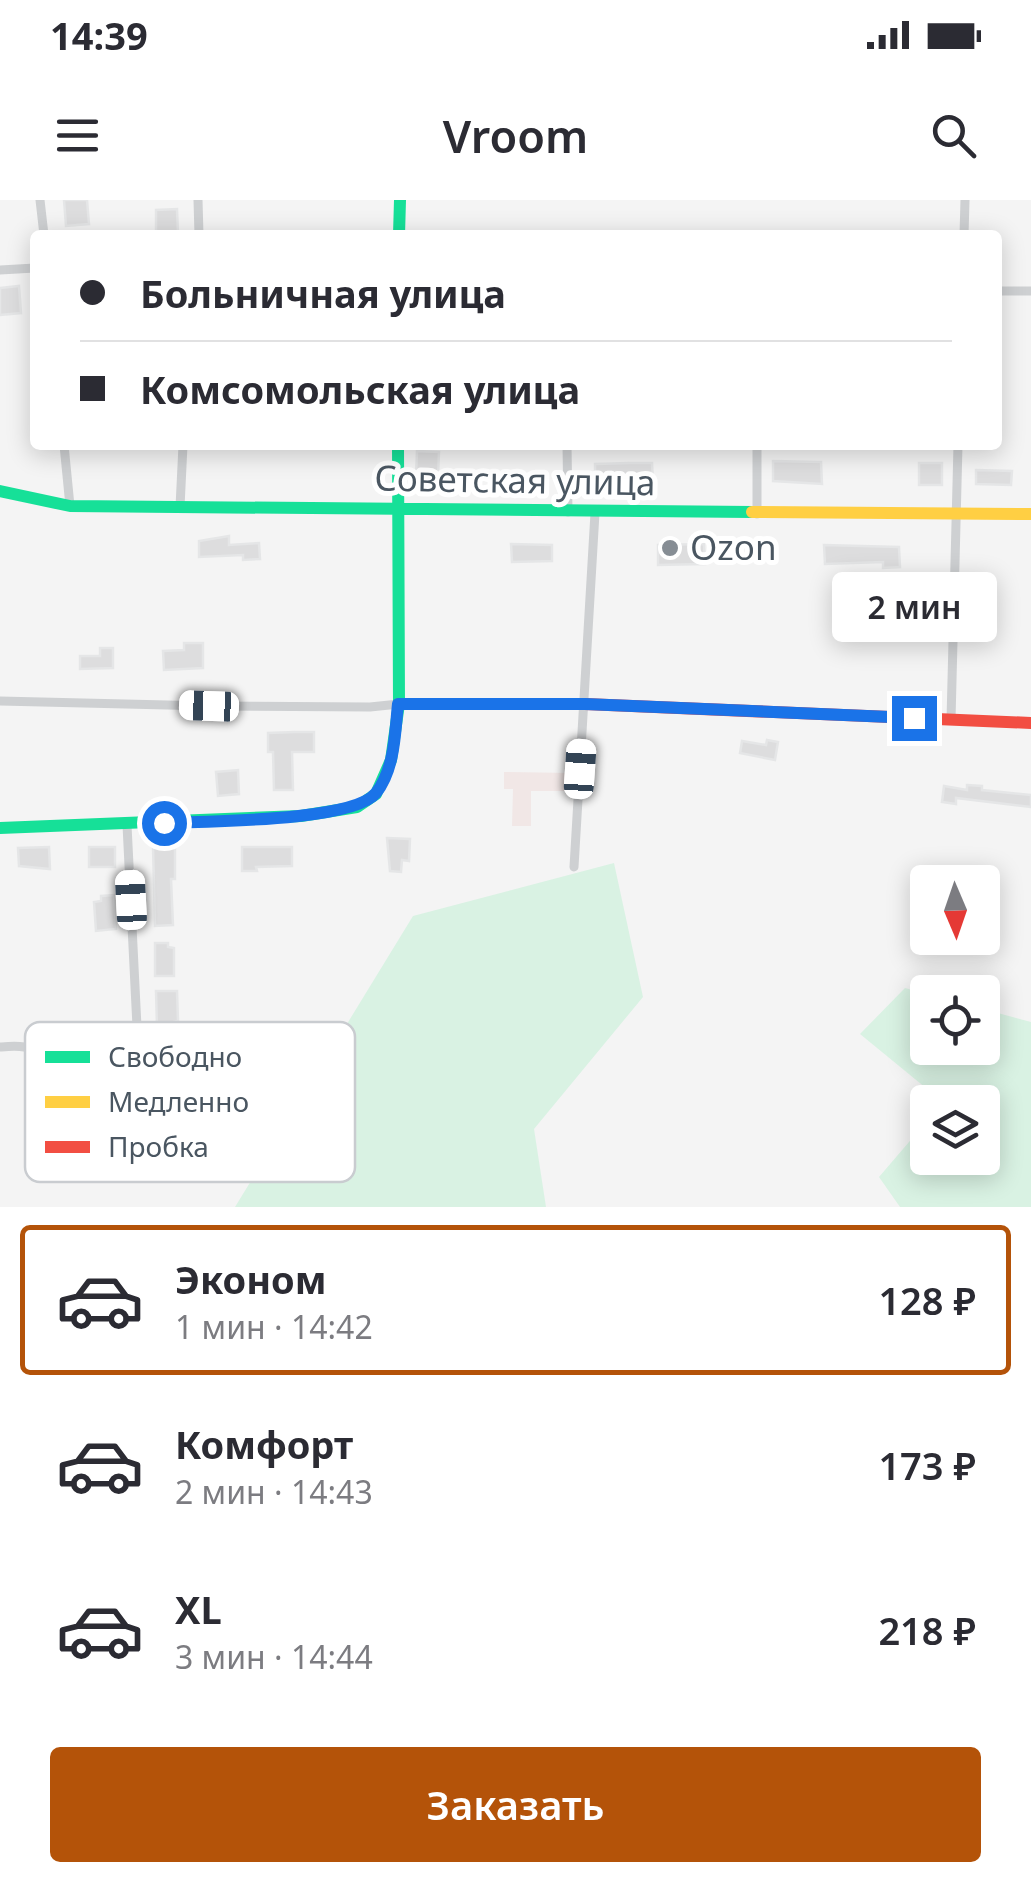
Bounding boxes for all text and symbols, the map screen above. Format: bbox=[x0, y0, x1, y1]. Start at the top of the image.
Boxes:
text: 14:39 bbox=[50, 9, 148, 61]
text: Vroom bbox=[443, 105, 588, 166]
icon: menu bbox=[50, 108, 105, 163]
icon: search bbox=[926, 108, 981, 163]
text: Больничная улица bbox=[140, 267, 506, 319]
text: Комсомольская улица bbox=[140, 363, 580, 415]
street label: Советская улица bbox=[374, 454, 656, 505]
place label: Ozon bbox=[690, 523, 777, 570]
marker: Ozon bbox=[659, 537, 681, 559]
callout: 2 мин bbox=[832, 573, 996, 643]
text: 2 мин bbox=[868, 585, 961, 628]
car bbox=[178, 690, 240, 722]
route end bbox=[892, 696, 937, 741]
car bbox=[563, 738, 597, 800]
route start bbox=[142, 801, 187, 846]
north arrow bbox=[910, 865, 1000, 955]
map controls bbox=[910, 865, 1000, 1175]
car bbox=[114, 869, 148, 931]
button: locate bbox=[910, 975, 1000, 1065]
legend bbox=[25, 1022, 355, 1182]
text: Свободно bbox=[108, 1037, 242, 1075]
text: Медленно bbox=[108, 1082, 249, 1120]
button: layers bbox=[910, 1085, 1000, 1175]
text: Пробка bbox=[108, 1127, 209, 1165]
text: Эконом bbox=[175, 1253, 327, 1305]
icon: car bbox=[55, 1255, 145, 1345]
text: 128 ₽ bbox=[878, 1274, 976, 1326]
text: 1 мин · 14:42 bbox=[175, 1305, 373, 1348]
text: Комфорт bbox=[175, 1418, 353, 1470]
icon: car bbox=[55, 1420, 145, 1510]
text: 173 ₽ bbox=[878, 1439, 976, 1491]
text: 2 мин · 14:43 bbox=[175, 1470, 373, 1513]
text: XL bbox=[175, 1583, 222, 1635]
icon: car bbox=[55, 1585, 145, 1675]
text: 218 ₽ bbox=[878, 1604, 976, 1656]
text: 3 мин · 14:44 bbox=[175, 1635, 373, 1678]
button: Заказать bbox=[50, 1747, 981, 1862]

